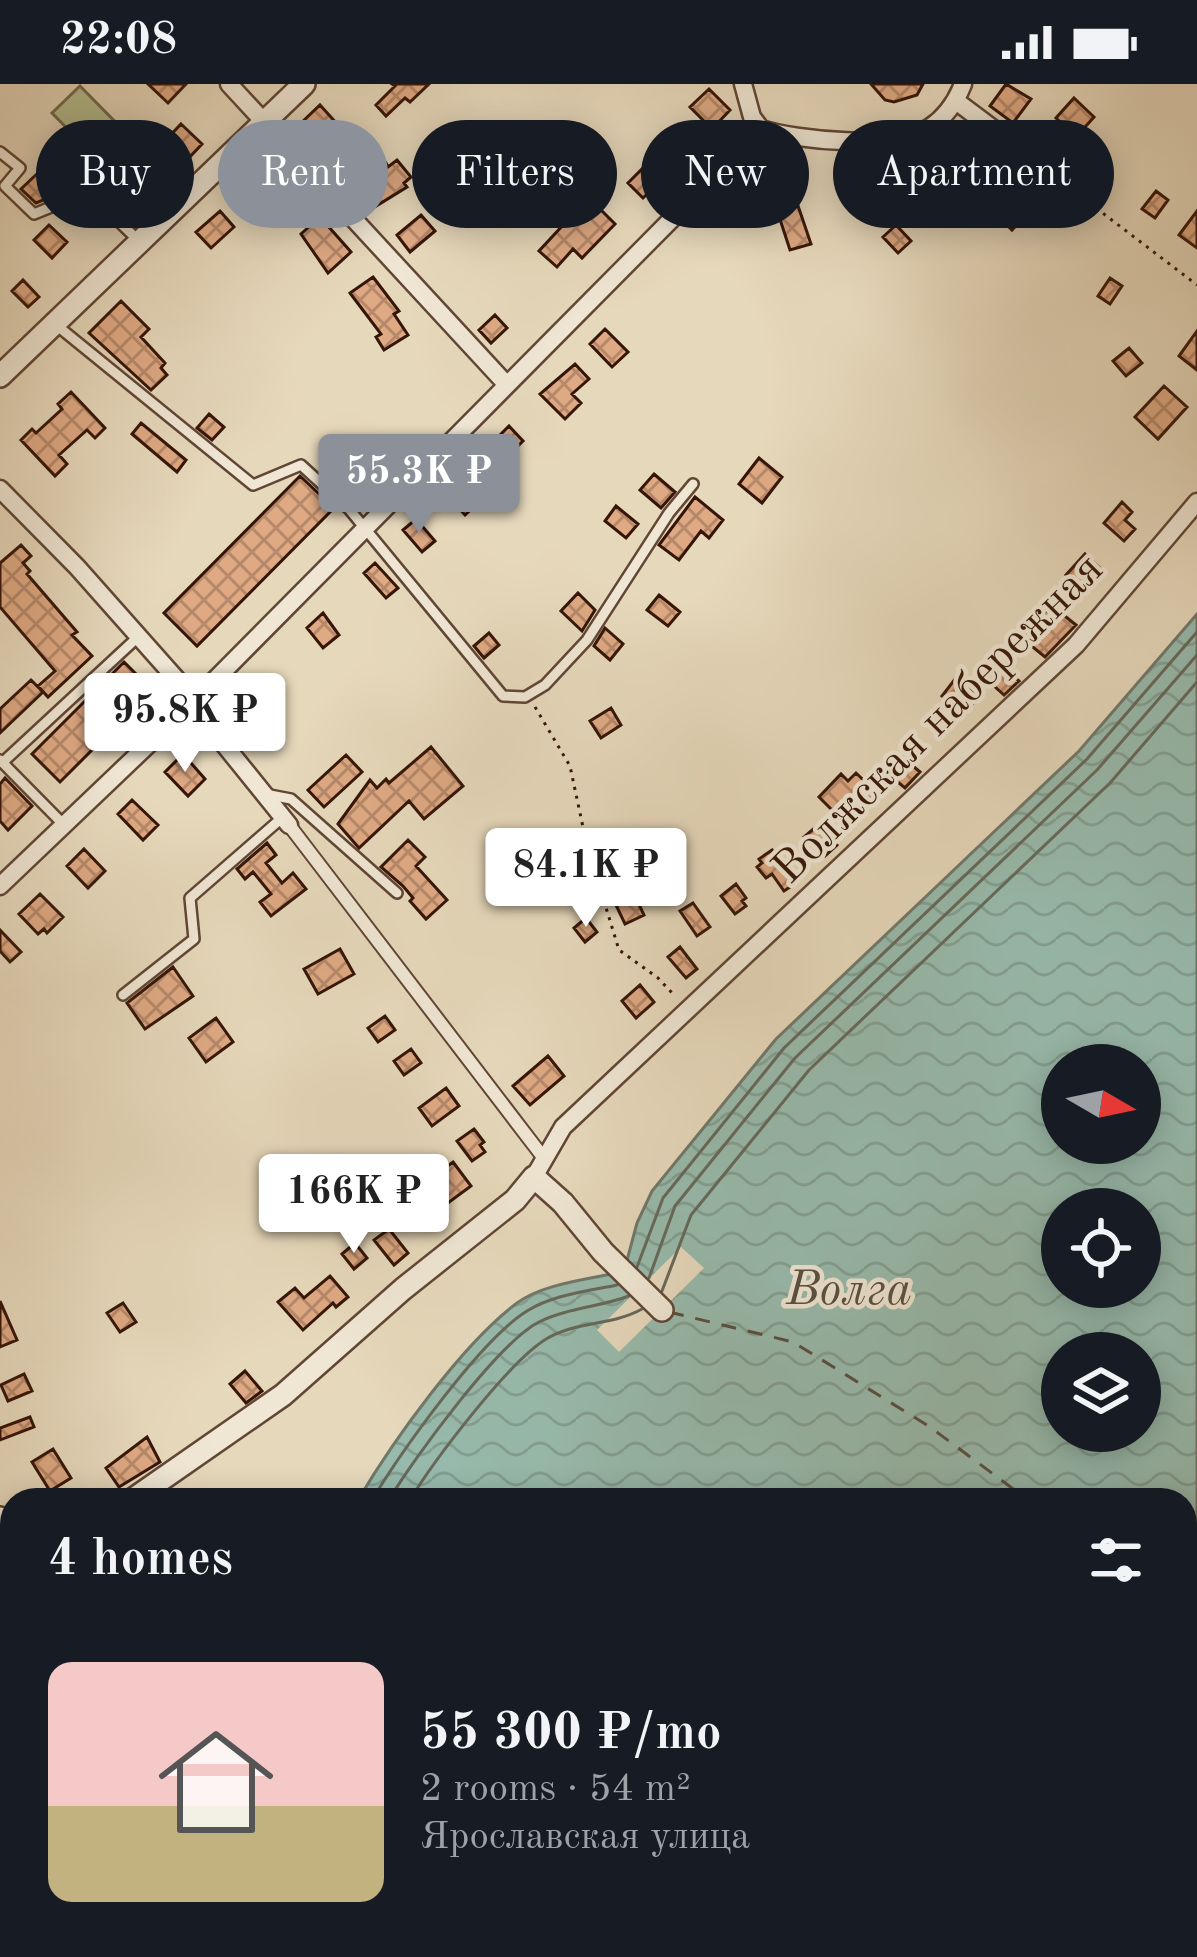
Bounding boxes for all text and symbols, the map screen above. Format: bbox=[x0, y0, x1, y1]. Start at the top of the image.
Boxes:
text: 22:08 bbox=[60, 19, 177, 64]
chip: Buy bbox=[36, 120, 194, 228]
chip: Rent bbox=[218, 120, 388, 228]
chip: Filters bbox=[412, 120, 617, 228]
chip: New bbox=[641, 120, 809, 228]
chip: Apartment bbox=[833, 120, 1114, 228]
pin: 55.3K ₽ bbox=[308, 434, 530, 536]
text: 55.3K ₽ bbox=[345, 453, 493, 492]
street label: Волжская набережная bbox=[766, 547, 1113, 894]
pin: 95.8K ₽ bbox=[74, 673, 296, 775]
text: 95.8K ₽ bbox=[111, 692, 259, 731]
pin: 84.1K ₽ bbox=[475, 828, 697, 930]
text: 84.1K ₽ bbox=[512, 847, 660, 886]
north arrow bbox=[1041, 1044, 1161, 1164]
map controls bbox=[1041, 1044, 1161, 1452]
pin: 166K ₽ bbox=[256, 1154, 452, 1256]
text: 166K ₽ bbox=[286, 1173, 422, 1212]
button: locate bbox=[1041, 1188, 1161, 1308]
water label: Волга bbox=[785, 1267, 912, 1315]
button: layers bbox=[1041, 1332, 1161, 1452]
icon: filters bbox=[1083, 1527, 1149, 1593]
text: 4 homes bbox=[48, 1535, 233, 1586]
text: 55 300 ₽/mo bbox=[420, 1709, 722, 1760]
icon: home bbox=[144, 1710, 288, 1854]
text: 2 rooms · 54 m² bbox=[420, 1770, 691, 1809]
text: Ярославская улица bbox=[420, 1818, 750, 1857]

